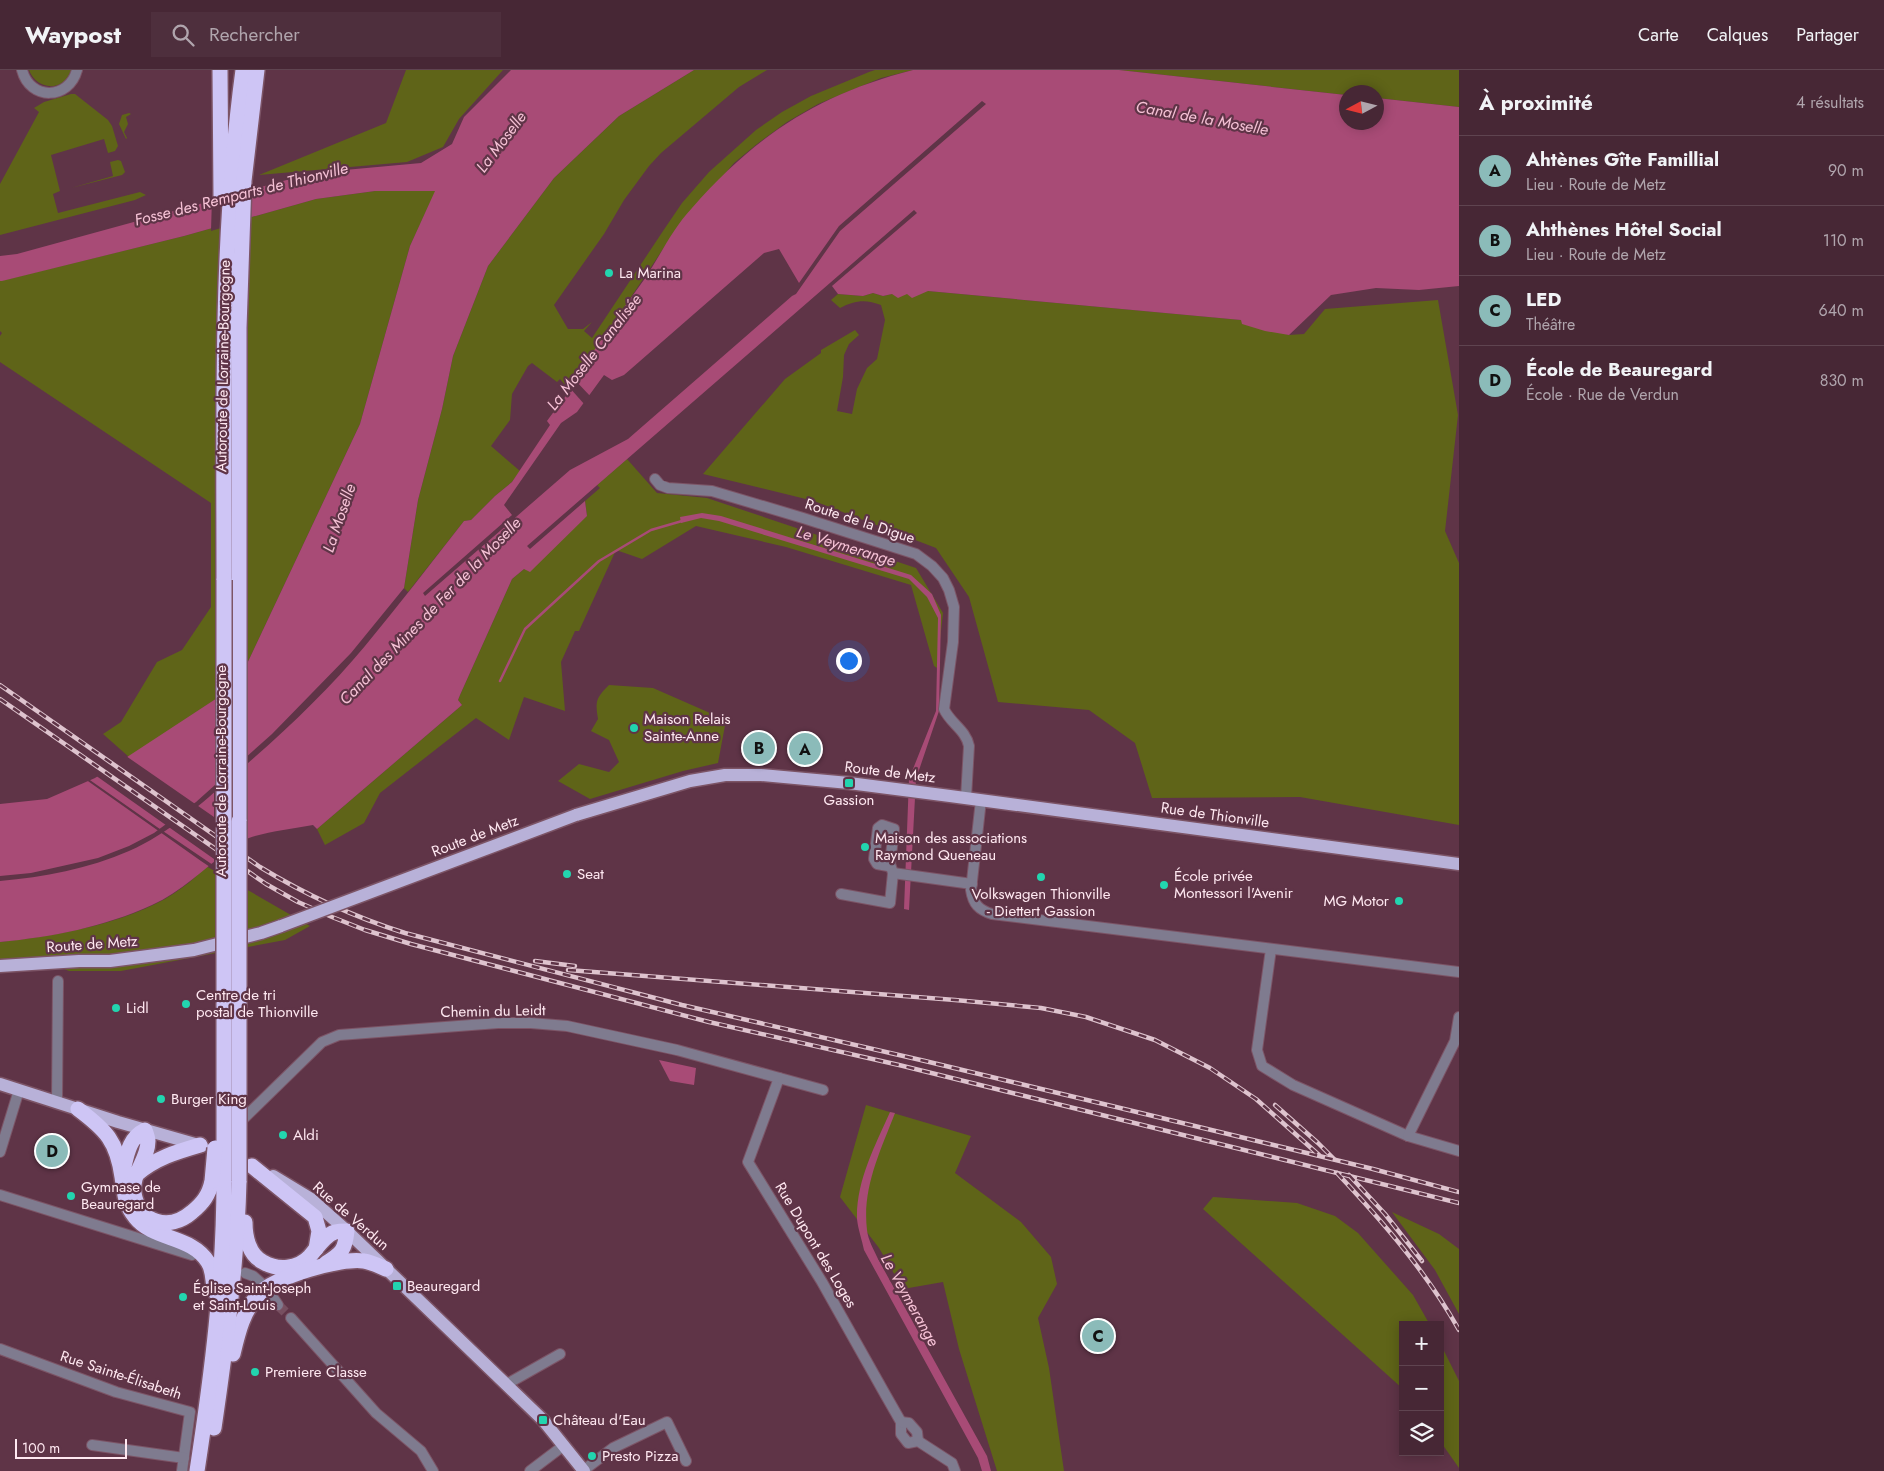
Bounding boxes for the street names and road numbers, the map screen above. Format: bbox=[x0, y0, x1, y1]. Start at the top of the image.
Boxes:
street label: Autoroute de Lorraine-Bourgogne bbox=[210, 259, 236, 472]
street label: Route de la Digue bbox=[802, 493, 918, 549]
street label: Autoroute de Lorraine-Bourgogne bbox=[210, 665, 232, 877]
street label: Route de Metz bbox=[843, 756, 937, 789]
street label: Rue de Thionville bbox=[1159, 797, 1271, 834]
street label: Route de Metz bbox=[428, 809, 522, 863]
street label: Route de Metz bbox=[46, 930, 138, 958]
street label: Chemin du Leidt bbox=[440, 999, 546, 1023]
street label: Rue de Verdun bbox=[308, 1176, 394, 1256]
street label: Rue Dupont des Loges bbox=[770, 1178, 862, 1312]
street label: Rue Sainte-Élisabeth bbox=[57, 1345, 185, 1405]

